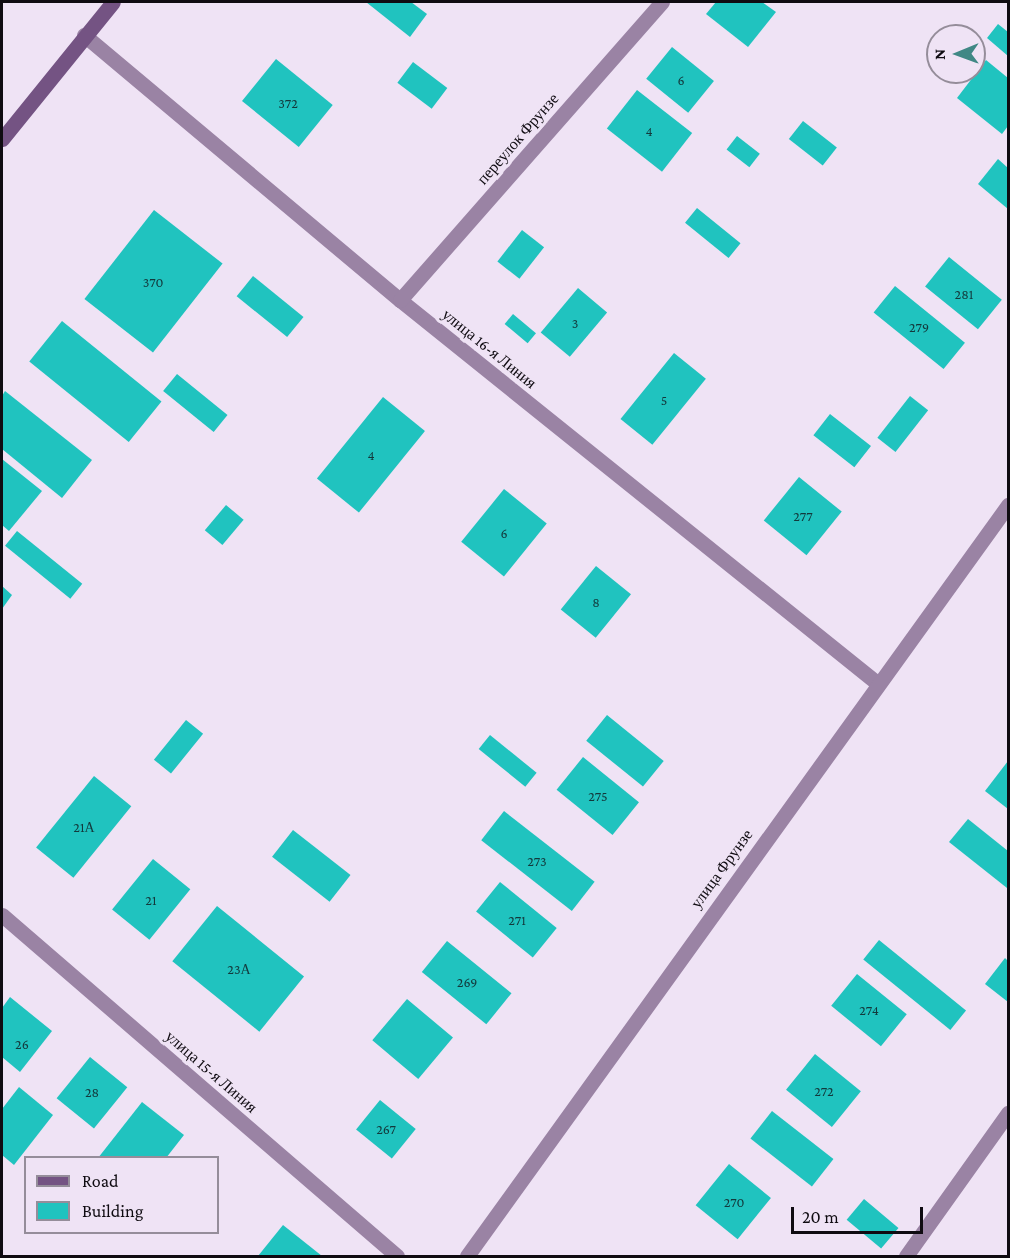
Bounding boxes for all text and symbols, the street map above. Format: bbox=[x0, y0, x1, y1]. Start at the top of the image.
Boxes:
north arrow bbox=[926, 24, 986, 84]
text: N bbox=[931, 49, 948, 60]
house number: 6 bbox=[677, 72, 685, 88]
street label: переулок Фрунзе bbox=[473, 89, 563, 189]
house number: 372 bbox=[278, 95, 298, 111]
house number: 4 bbox=[645, 123, 653, 139]
house number: 370 bbox=[143, 274, 163, 290]
house number: 281 bbox=[955, 286, 973, 302]
street label: улица 16-я Линия bbox=[438, 305, 540, 393]
house number: 3 bbox=[572, 315, 578, 331]
house number: 279 bbox=[909, 319, 929, 335]
house number: 5 bbox=[661, 392, 667, 408]
house number: 4 bbox=[367, 447, 375, 463]
house number: 277 bbox=[793, 508, 813, 524]
house number: 6 bbox=[500, 525, 508, 541]
house number: 8 bbox=[592, 594, 600, 610]
house number: 275 bbox=[588, 788, 608, 804]
house number: 21А bbox=[73, 819, 95, 835]
street label: улица Фрунзе bbox=[687, 826, 757, 912]
house number: 273 bbox=[527, 853, 547, 869]
house number: 21 bbox=[145, 892, 157, 908]
house number: 271 bbox=[508, 912, 526, 928]
house number: 23А bbox=[227, 961, 251, 977]
house number: 269 bbox=[457, 974, 477, 990]
house number: 274 bbox=[859, 1002, 879, 1018]
street label: улица 15-я Линия bbox=[161, 1027, 261, 1117]
house number: 26 bbox=[15, 1036, 29, 1052]
house number: 272 bbox=[814, 1083, 834, 1099]
house number: 28 bbox=[85, 1084, 99, 1100]
house number: 267 bbox=[376, 1121, 396, 1137]
legend bbox=[24, 1156, 219, 1234]
text: Road bbox=[82, 1171, 119, 1191]
house number: 270 bbox=[724, 1194, 744, 1210]
scale bar bbox=[794, 1195, 926, 1233]
text: Building bbox=[82, 1201, 143, 1221]
text: 20 m bbox=[802, 1207, 839, 1227]

